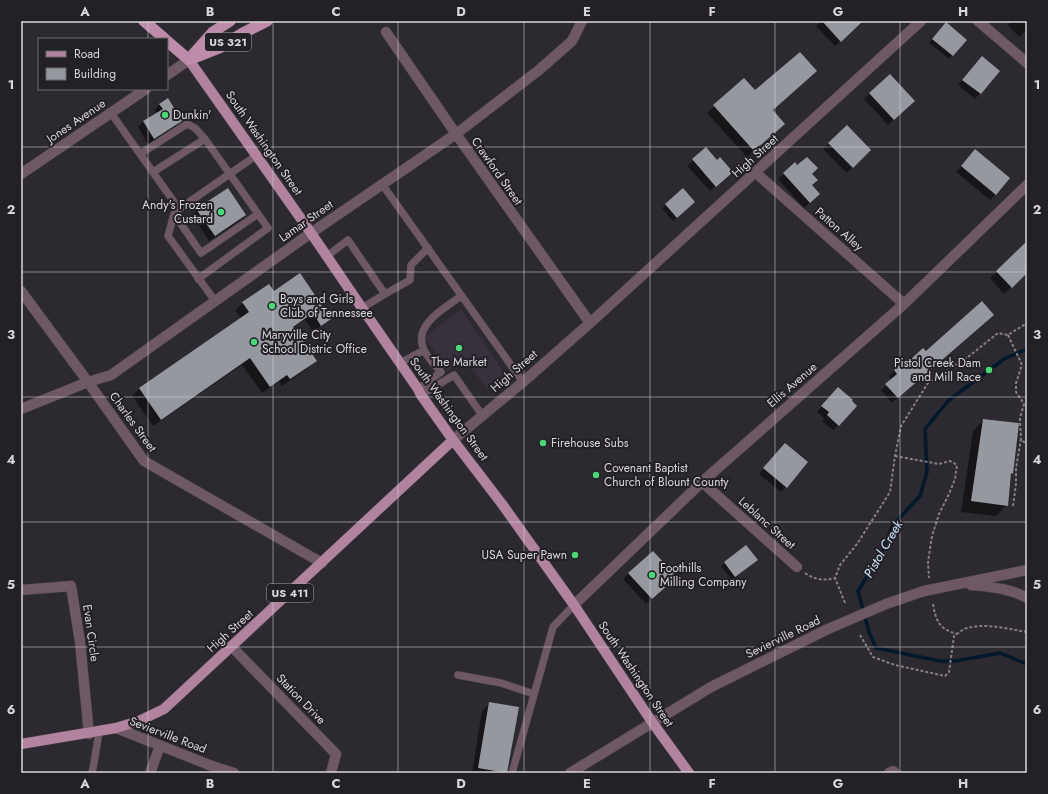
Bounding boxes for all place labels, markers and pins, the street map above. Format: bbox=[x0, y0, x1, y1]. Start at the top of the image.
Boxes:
place label: Dunkin' bbox=[173, 106, 212, 124]
marker: Dunkin' bbox=[160, 110, 170, 120]
place label: Andy's Frozen Custard bbox=[142, 196, 213, 228]
marker: Andy's Frozen Custard bbox=[216, 207, 226, 217]
place label: Boys and Girls Club of Tennessee bbox=[280, 290, 373, 322]
marker: Boys and Girls Club of Tennessee bbox=[267, 301, 277, 311]
place label: Maryville City School Distric Office bbox=[262, 326, 367, 358]
marker: Maryville City School Distric Office bbox=[249, 337, 259, 347]
marker: The Market bbox=[454, 343, 464, 353]
place label: The Market bbox=[431, 353, 487, 371]
place label: Pistol Creek Dam and Mill Race bbox=[894, 354, 981, 386]
marker: Pistol Creek Dam and Mill Race bbox=[984, 365, 994, 375]
place label: Firehouse Subs bbox=[551, 434, 629, 452]
marker: Firehouse Subs bbox=[538, 438, 548, 448]
place label: Covenant Baptist Church of Blount County bbox=[604, 459, 729, 491]
marker: Covenant Baptist Church of Blount County bbox=[591, 470, 601, 480]
place label: USA Super Pawn bbox=[481, 546, 567, 564]
marker: USA Super Pawn bbox=[570, 550, 580, 560]
place label: Foothills Milling Company bbox=[660, 559, 747, 591]
marker: Foothills Milling Company bbox=[647, 570, 657, 580]

